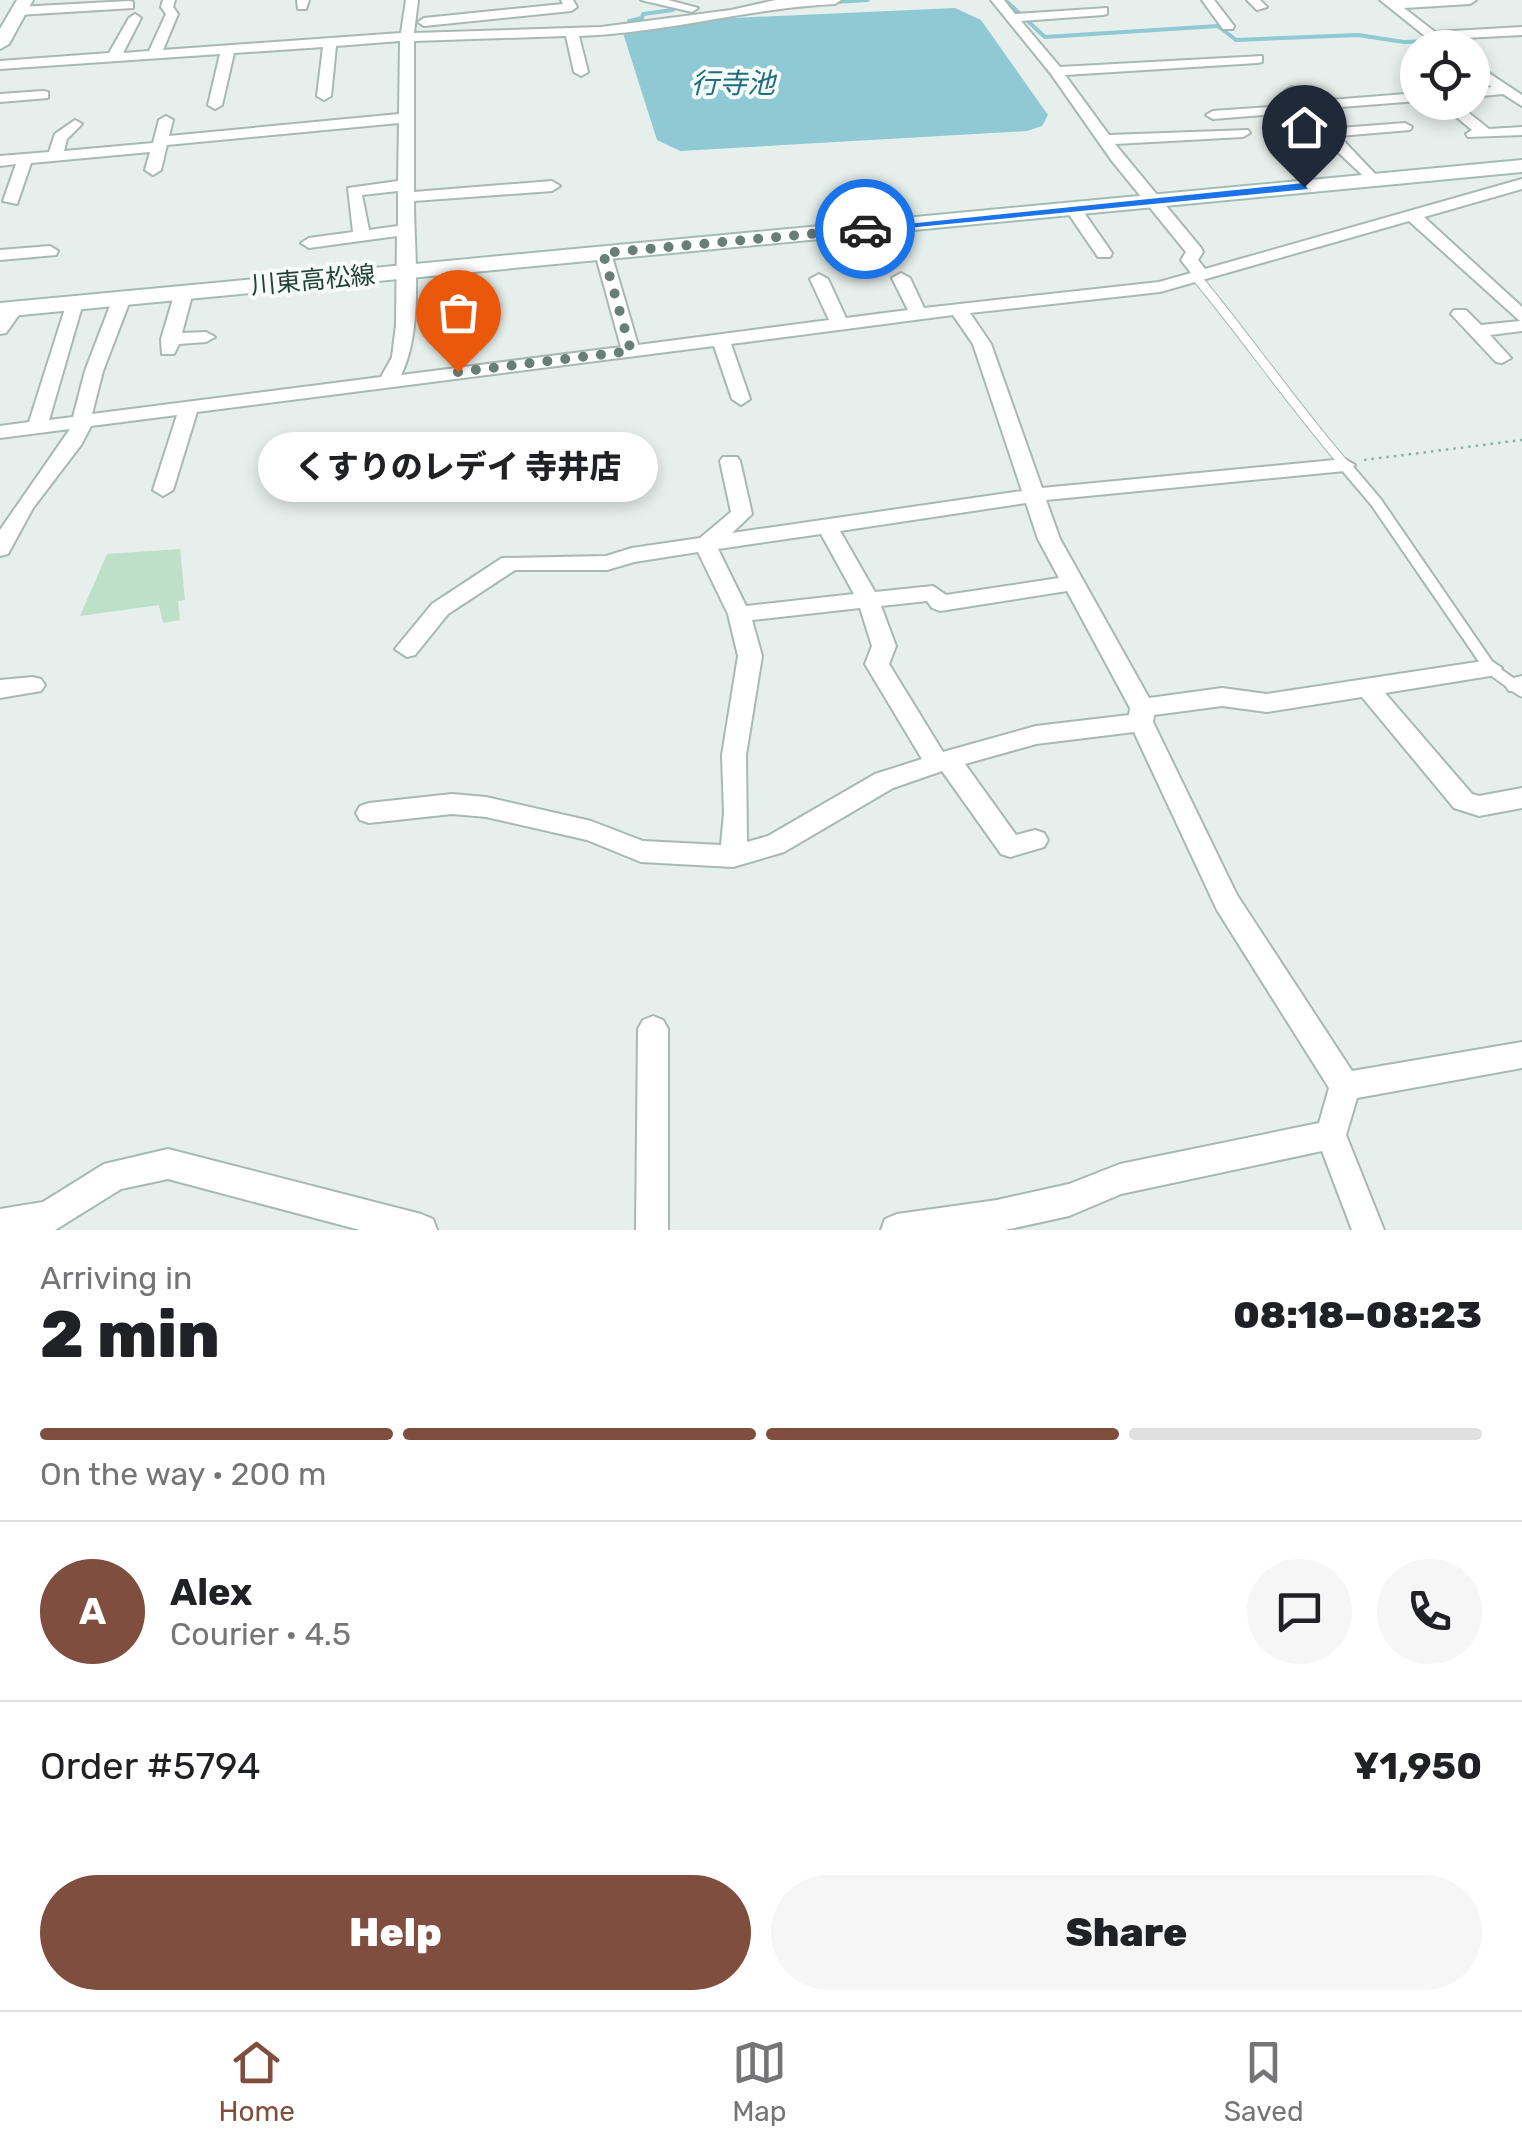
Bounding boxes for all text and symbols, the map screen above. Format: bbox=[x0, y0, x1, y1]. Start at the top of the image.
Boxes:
map controls bbox=[1400, 30, 1490, 120]
button: locate bbox=[1400, 30, 1490, 120]
water label: 行寺池 bbox=[691, 67, 778, 100]
pin bbox=[1262, 85, 1347, 188]
icon: home bbox=[1277, 100, 1332, 155]
courier bbox=[815, 179, 915, 279]
icon: car bbox=[838, 202, 893, 257]
street label: 川東高松線 bbox=[249, 260, 377, 300]
pin bbox=[416, 270, 501, 373]
icon: bag bbox=[431, 285, 486, 340]
callout: くすりのレデイ 寺井店 bbox=[258, 432, 658, 502]
text: くすりのレデイ 寺井店 bbox=[295, 448, 621, 486]
text: Arriving in bbox=[40, 1259, 192, 1297]
text: 08:18–08:23 bbox=[1233, 1292, 1482, 1338]
text: 2 min bbox=[40, 1296, 220, 1373]
text: On the way · 200 m bbox=[40, 1455, 327, 1493]
button: chat bbox=[1247, 1559, 1352, 1664]
button: phone bbox=[1377, 1559, 1482, 1664]
text: Alex bbox=[170, 1569, 252, 1615]
text: A bbox=[79, 1588, 106, 1634]
text: Courier · 4.5 bbox=[170, 1615, 351, 1653]
text: Order #5794 bbox=[40, 1743, 261, 1789]
text: ¥1,950 bbox=[1353, 1743, 1482, 1789]
button: Help bbox=[40, 1875, 751, 1990]
button: Share bbox=[771, 1875, 1482, 1990]
tab: Home bbox=[218, 2035, 295, 2128]
tab: Map bbox=[732, 2035, 787, 2128]
tab: Saved bbox=[1224, 2035, 1304, 2128]

